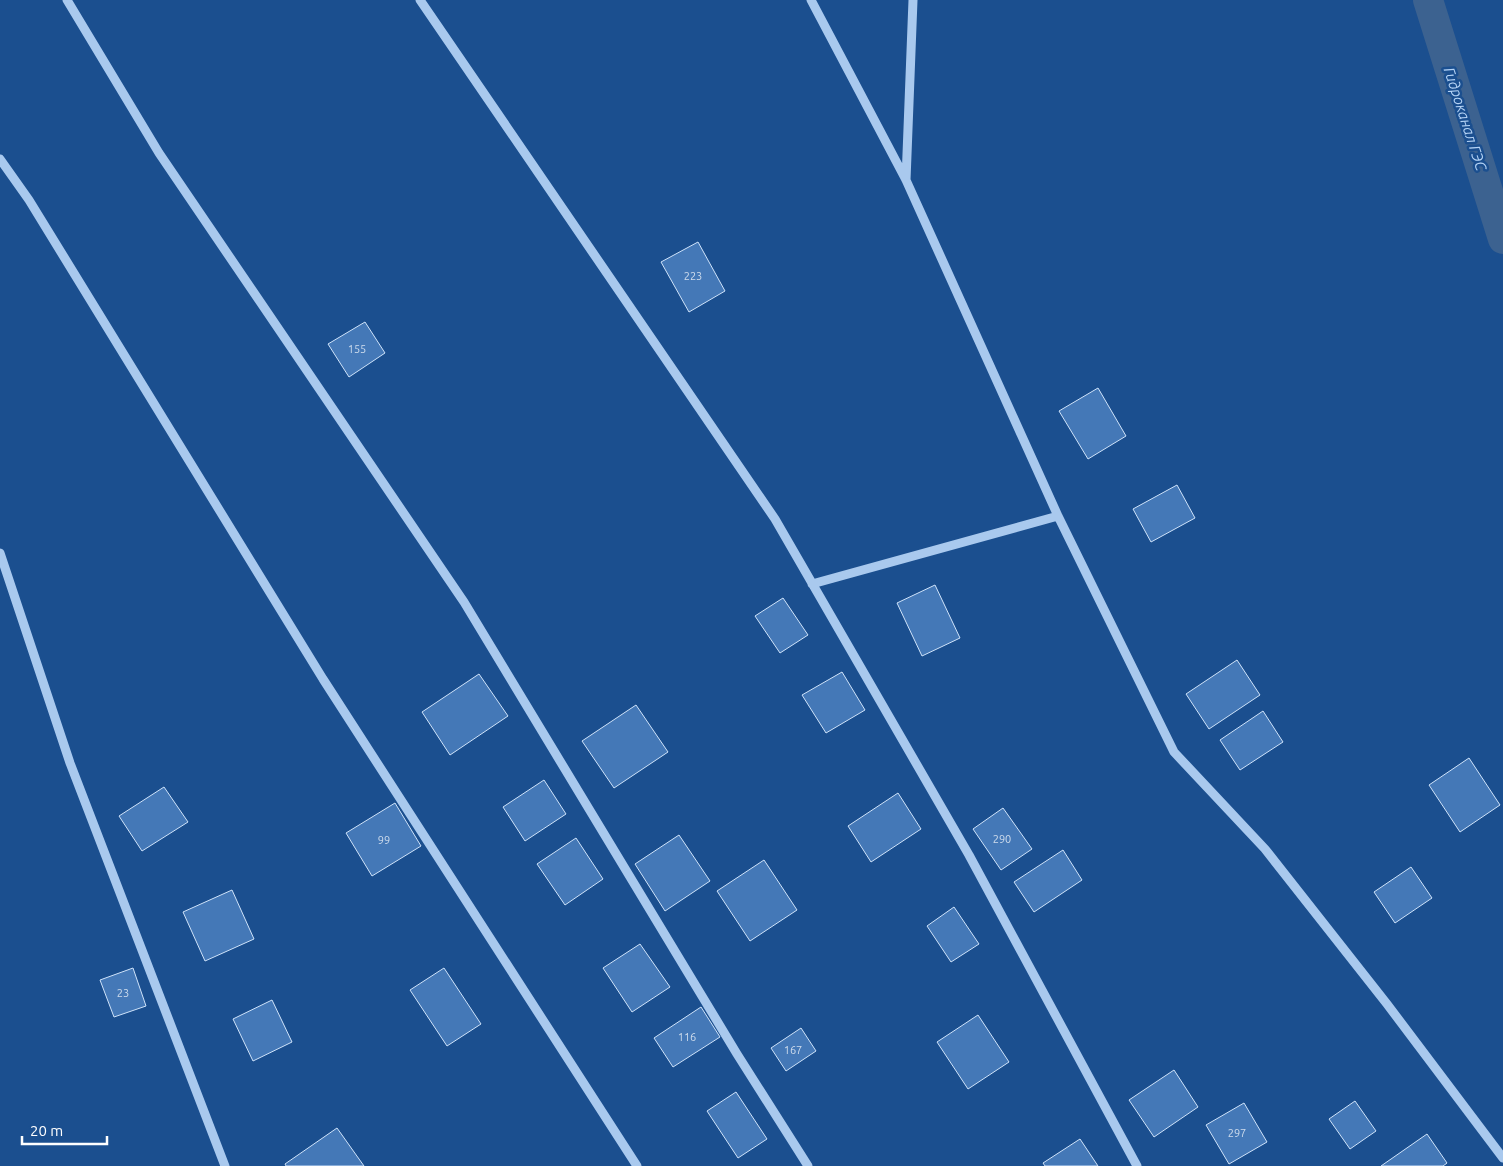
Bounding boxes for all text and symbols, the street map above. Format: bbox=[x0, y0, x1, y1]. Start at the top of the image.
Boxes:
water label: Гидроканал ГЭС bbox=[1441, 65, 1490, 173]
house number: 223 bbox=[684, 270, 702, 282]
house number: 155 bbox=[348, 343, 366, 355]
house number: 290 bbox=[993, 833, 1011, 845]
house number: 99 bbox=[378, 834, 390, 846]
house number: 23 bbox=[117, 987, 129, 999]
house number: 116 bbox=[678, 1031, 696, 1043]
house number: 167 bbox=[784, 1044, 802, 1056]
scale bar bbox=[22, 1114, 108, 1146]
text: 20 m bbox=[30, 1122, 63, 1139]
house number: 297 bbox=[1228, 1127, 1246, 1139]

